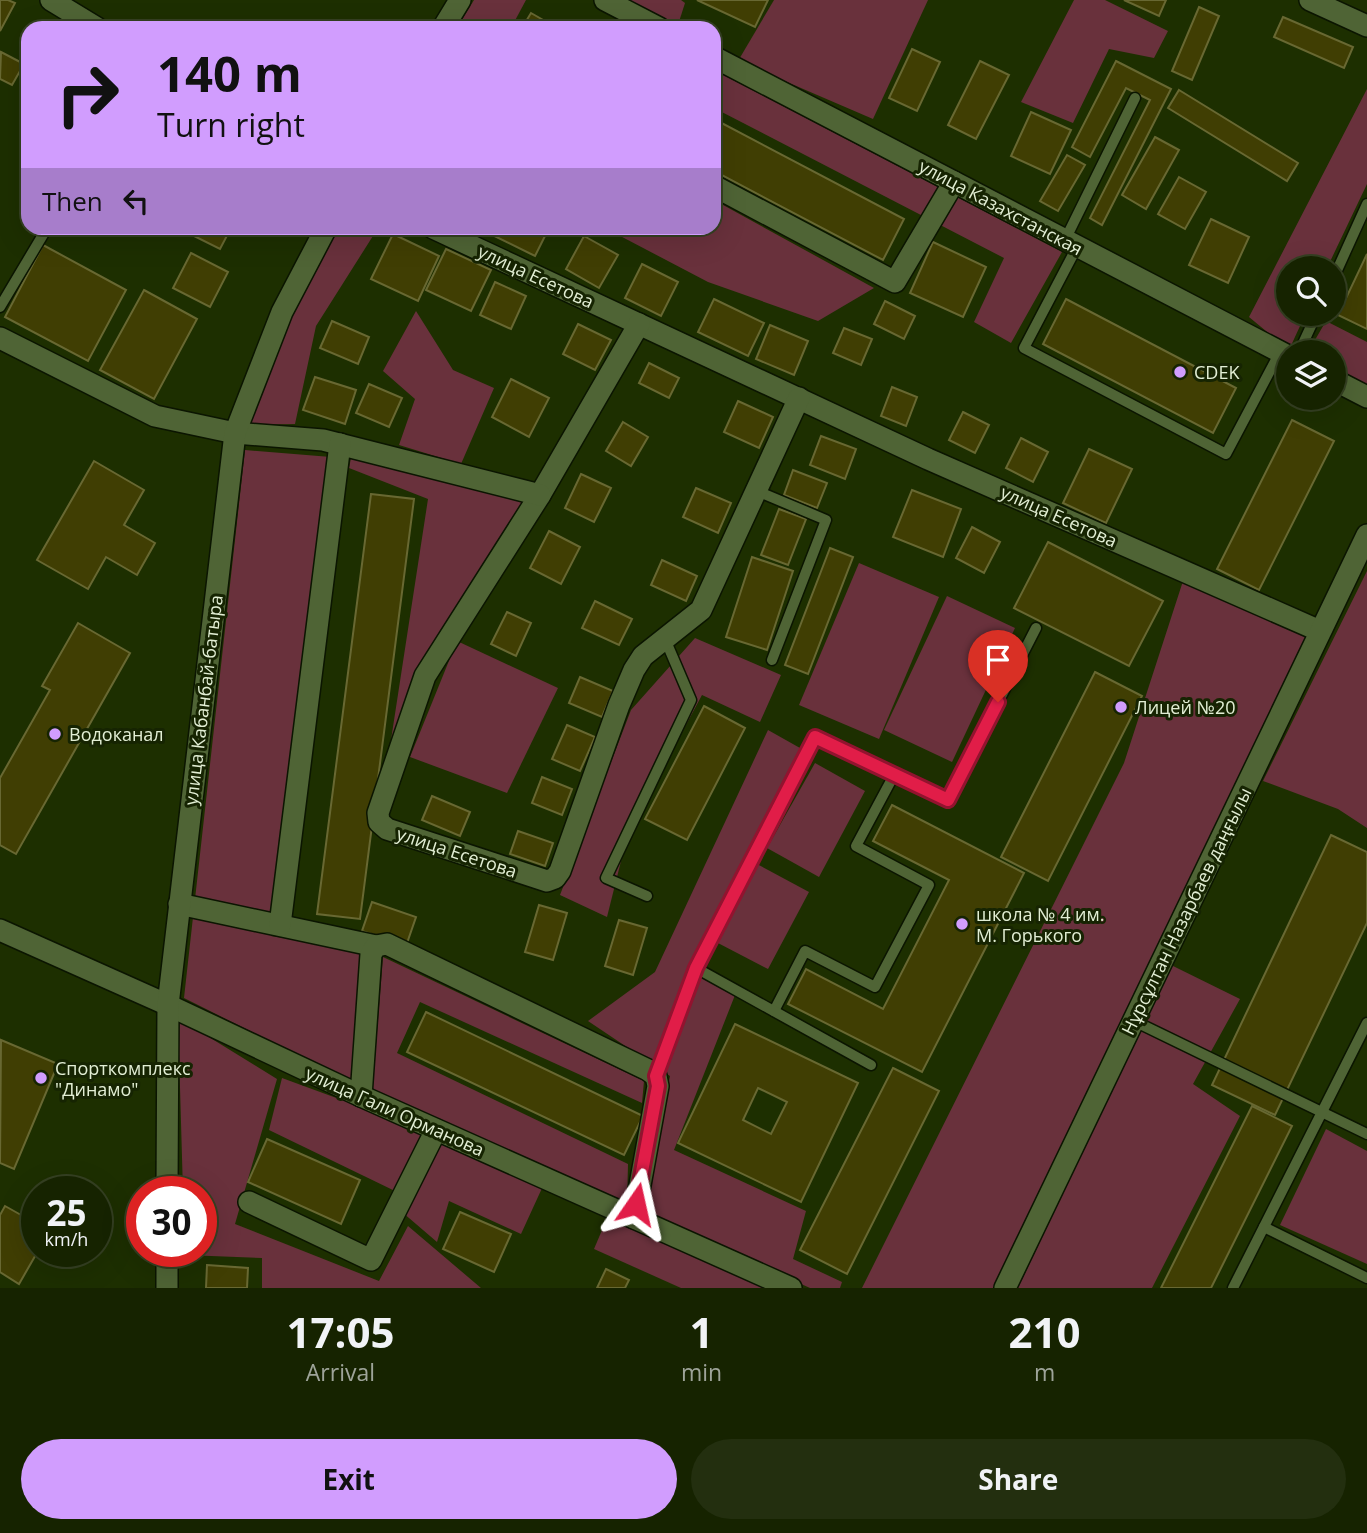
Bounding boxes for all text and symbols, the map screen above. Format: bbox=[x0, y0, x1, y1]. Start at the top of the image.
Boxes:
text: 140 m bbox=[157, 40, 302, 106]
icon: right bbox=[42, 49, 133, 140]
text: Turn right bbox=[157, 103, 305, 146]
street label: улица Казахстанская bbox=[915, 154, 1087, 260]
icon: left bbox=[117, 182, 155, 220]
text: Then bbox=[42, 183, 103, 219]
street label: улица Есетова bbox=[474, 239, 598, 313]
map controls bbox=[1276, 256, 1346, 410]
button: search bbox=[1276, 256, 1346, 326]
button: layers bbox=[1276, 340, 1346, 410]
place label: CDEK bbox=[1194, 360, 1240, 384]
marker: CDEK bbox=[1172, 364, 1188, 380]
street label: улица Есетова bbox=[997, 480, 1121, 552]
street label: улица Кабанбай-батыра bbox=[178, 593, 228, 807]
pin bbox=[968, 630, 1028, 702]
icon: arrive bbox=[979, 641, 1017, 679]
place label: Лицей №20 bbox=[1135, 695, 1236, 719]
marker: Лицей №20 bbox=[1113, 699, 1129, 715]
place label: Водоканал bbox=[69, 722, 164, 746]
marker: Водоканал bbox=[47, 726, 63, 742]
street label: Нұрсұлтан Назарбаев даңғылы bbox=[1116, 783, 1256, 1039]
street label: улица Есетова bbox=[394, 821, 520, 883]
place label: школа № 4 им. М. Горького bbox=[976, 902, 1104, 947]
marker: школа № 4 им. М. Горького bbox=[954, 916, 970, 932]
place label: Спорткомплекс "Динамо" bbox=[55, 1056, 191, 1101]
street label: улица Гали Орманова bbox=[302, 1061, 488, 1161]
marker: Спорткомплекс "Динамо" bbox=[33, 1070, 49, 1086]
position arrow bbox=[599, 1167, 673, 1241]
speed limit sign: 30 bbox=[126, 1176, 217, 1267]
text: 25 bbox=[46, 1189, 87, 1236]
text: km/h bbox=[45, 1227, 88, 1251]
text: 17:05 bbox=[286, 1303, 394, 1360]
text: 1 bbox=[689, 1303, 714, 1360]
text: 210 bbox=[1009, 1303, 1081, 1360]
text: Arrival bbox=[306, 1356, 375, 1388]
text: min bbox=[681, 1356, 722, 1388]
text: m bbox=[1034, 1356, 1055, 1388]
button: Exit bbox=[21, 1439, 677, 1519]
button: Share bbox=[691, 1439, 1346, 1519]

